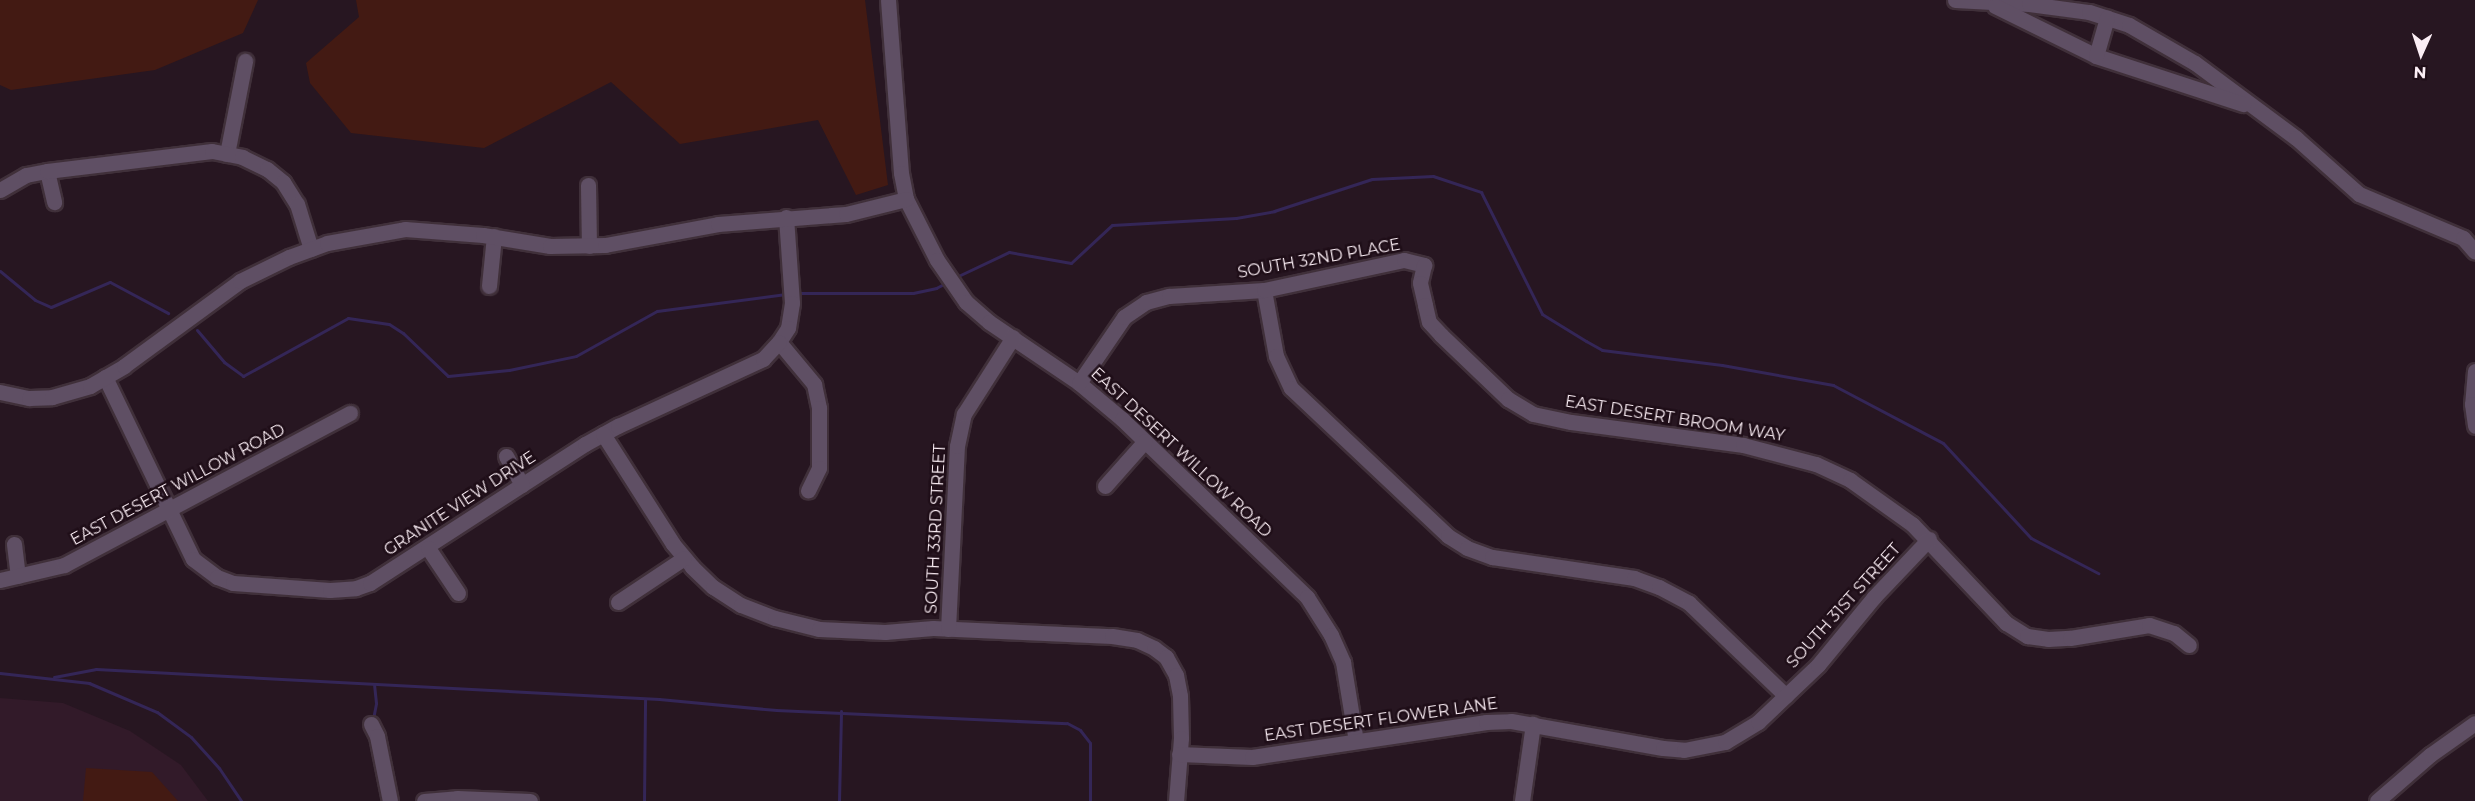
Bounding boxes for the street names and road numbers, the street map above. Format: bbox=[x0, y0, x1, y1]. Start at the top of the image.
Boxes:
street label: SOUTH 32ND PLACE bbox=[1236, 235, 1402, 283]
street label: EAST DESERT WILLOW ROAD bbox=[1087, 364, 1275, 542]
street label: EAST DESERT BROOM WAY bbox=[1564, 392, 1786, 446]
street label: EAST DESERT WILLOW ROAD bbox=[68, 420, 288, 550]
street label: SOUTH 33RD STREET bbox=[922, 444, 950, 614]
street label: GRANITE VIEW DRIVE bbox=[381, 448, 539, 560]
street label: SOUTH 31ST STREET bbox=[1783, 540, 1905, 672]
street label: EAST DESERT FLOWER LANE bbox=[1263, 694, 1499, 746]

